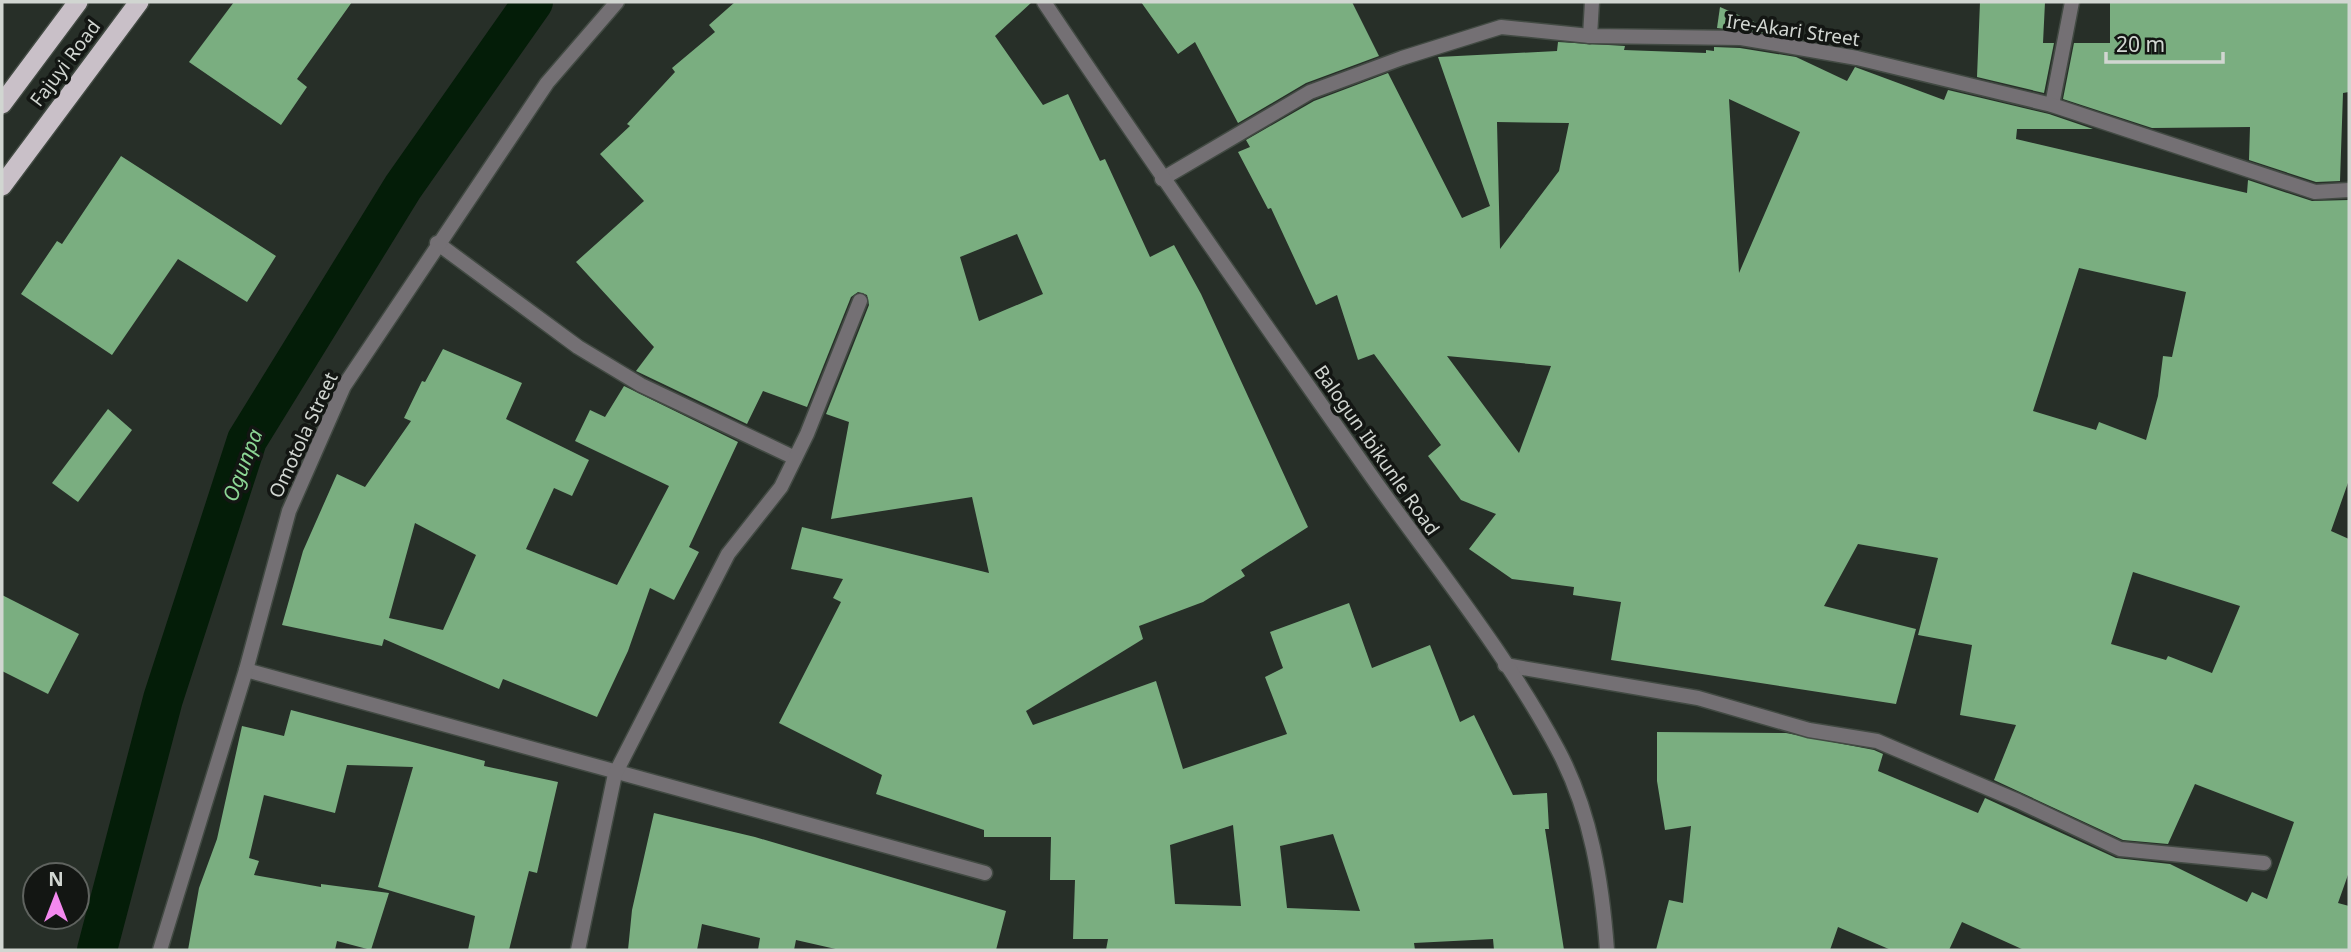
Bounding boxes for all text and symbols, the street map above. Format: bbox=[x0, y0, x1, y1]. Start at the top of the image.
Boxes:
street label: Ire-Akari Street bbox=[1725, 8, 1862, 52]
street label: Fajuyi Road bbox=[24, 14, 106, 112]
scale bar bbox=[2106, 21, 2223, 65]
text: 20 m bbox=[2116, 30, 2165, 58]
street label: Balogun Ibikunle Road bbox=[1308, 360, 1446, 540]
street label: Omotola Street bbox=[262, 368, 344, 502]
water label: Ogunpa bbox=[215, 425, 269, 505]
north arrow bbox=[21, 861, 91, 931]
text: N bbox=[48, 866, 64, 892]

